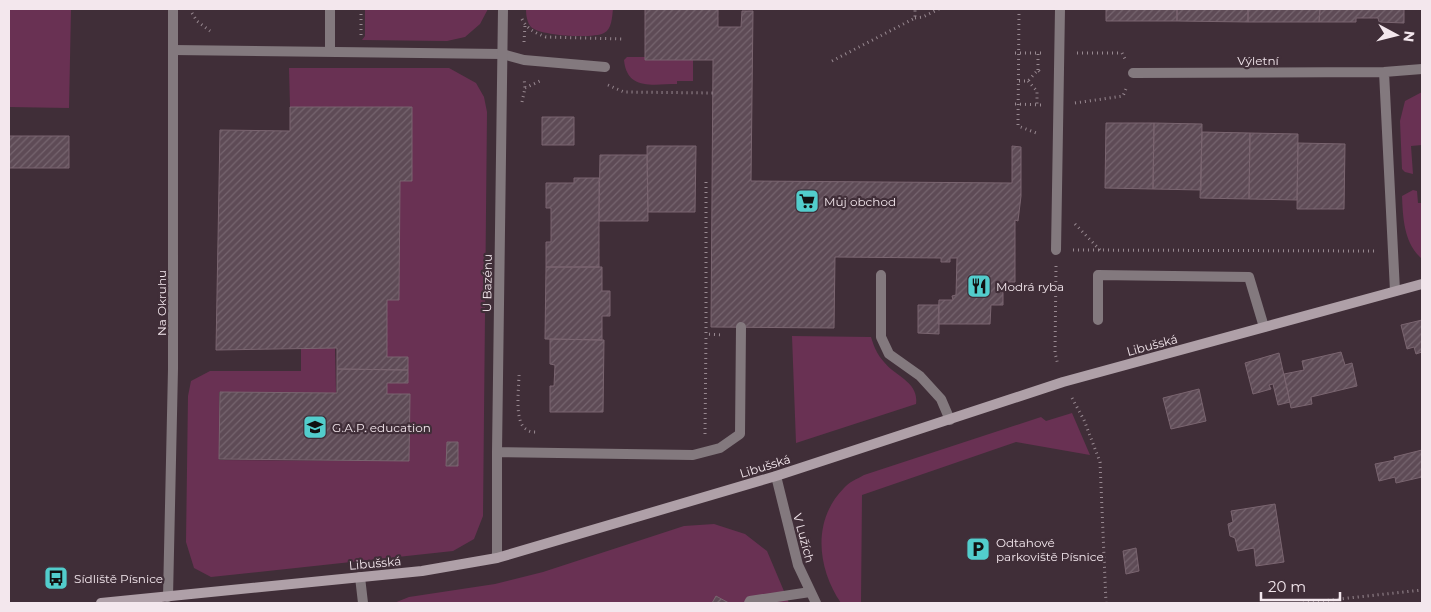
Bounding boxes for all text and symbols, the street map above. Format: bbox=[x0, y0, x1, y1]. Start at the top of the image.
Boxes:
north arrow bbox=[1371, 10, 1421, 60]
text: N bbox=[1399, 30, 1419, 43]
street label: Výletní bbox=[1237, 53, 1280, 68]
supermarket icon: Můj obchod bbox=[794, 188, 820, 214]
place label: Můj obchod bbox=[824, 194, 896, 209]
street label: U Bazénu bbox=[479, 254, 495, 312]
street label: Na Okruhu bbox=[154, 270, 169, 336]
restaurant icon: Modrá ryba bbox=[966, 273, 992, 299]
place label: Modrá ryba bbox=[996, 279, 1064, 294]
street label: Libušská bbox=[1125, 331, 1179, 359]
school or university icon: G.A.P. education bbox=[302, 414, 328, 440]
place label: G.A.P. education bbox=[332, 420, 431, 435]
street label: Libušská bbox=[738, 451, 792, 481]
street label: V Lužích bbox=[790, 512, 818, 564]
place label: Odtahové parkoviště Písnice bbox=[996, 535, 1104, 564]
parking icon: Odtahové parkoviště Písnice bbox=[965, 536, 991, 562]
street label: Libušská bbox=[348, 553, 402, 573]
bus stop icon: Sídliště Písnice bbox=[43, 565, 69, 591]
scale bar bbox=[1261, 570, 1340, 602]
place label: Sídliště Písnice bbox=[74, 571, 163, 586]
text: 20 m bbox=[1268, 577, 1306, 596]

